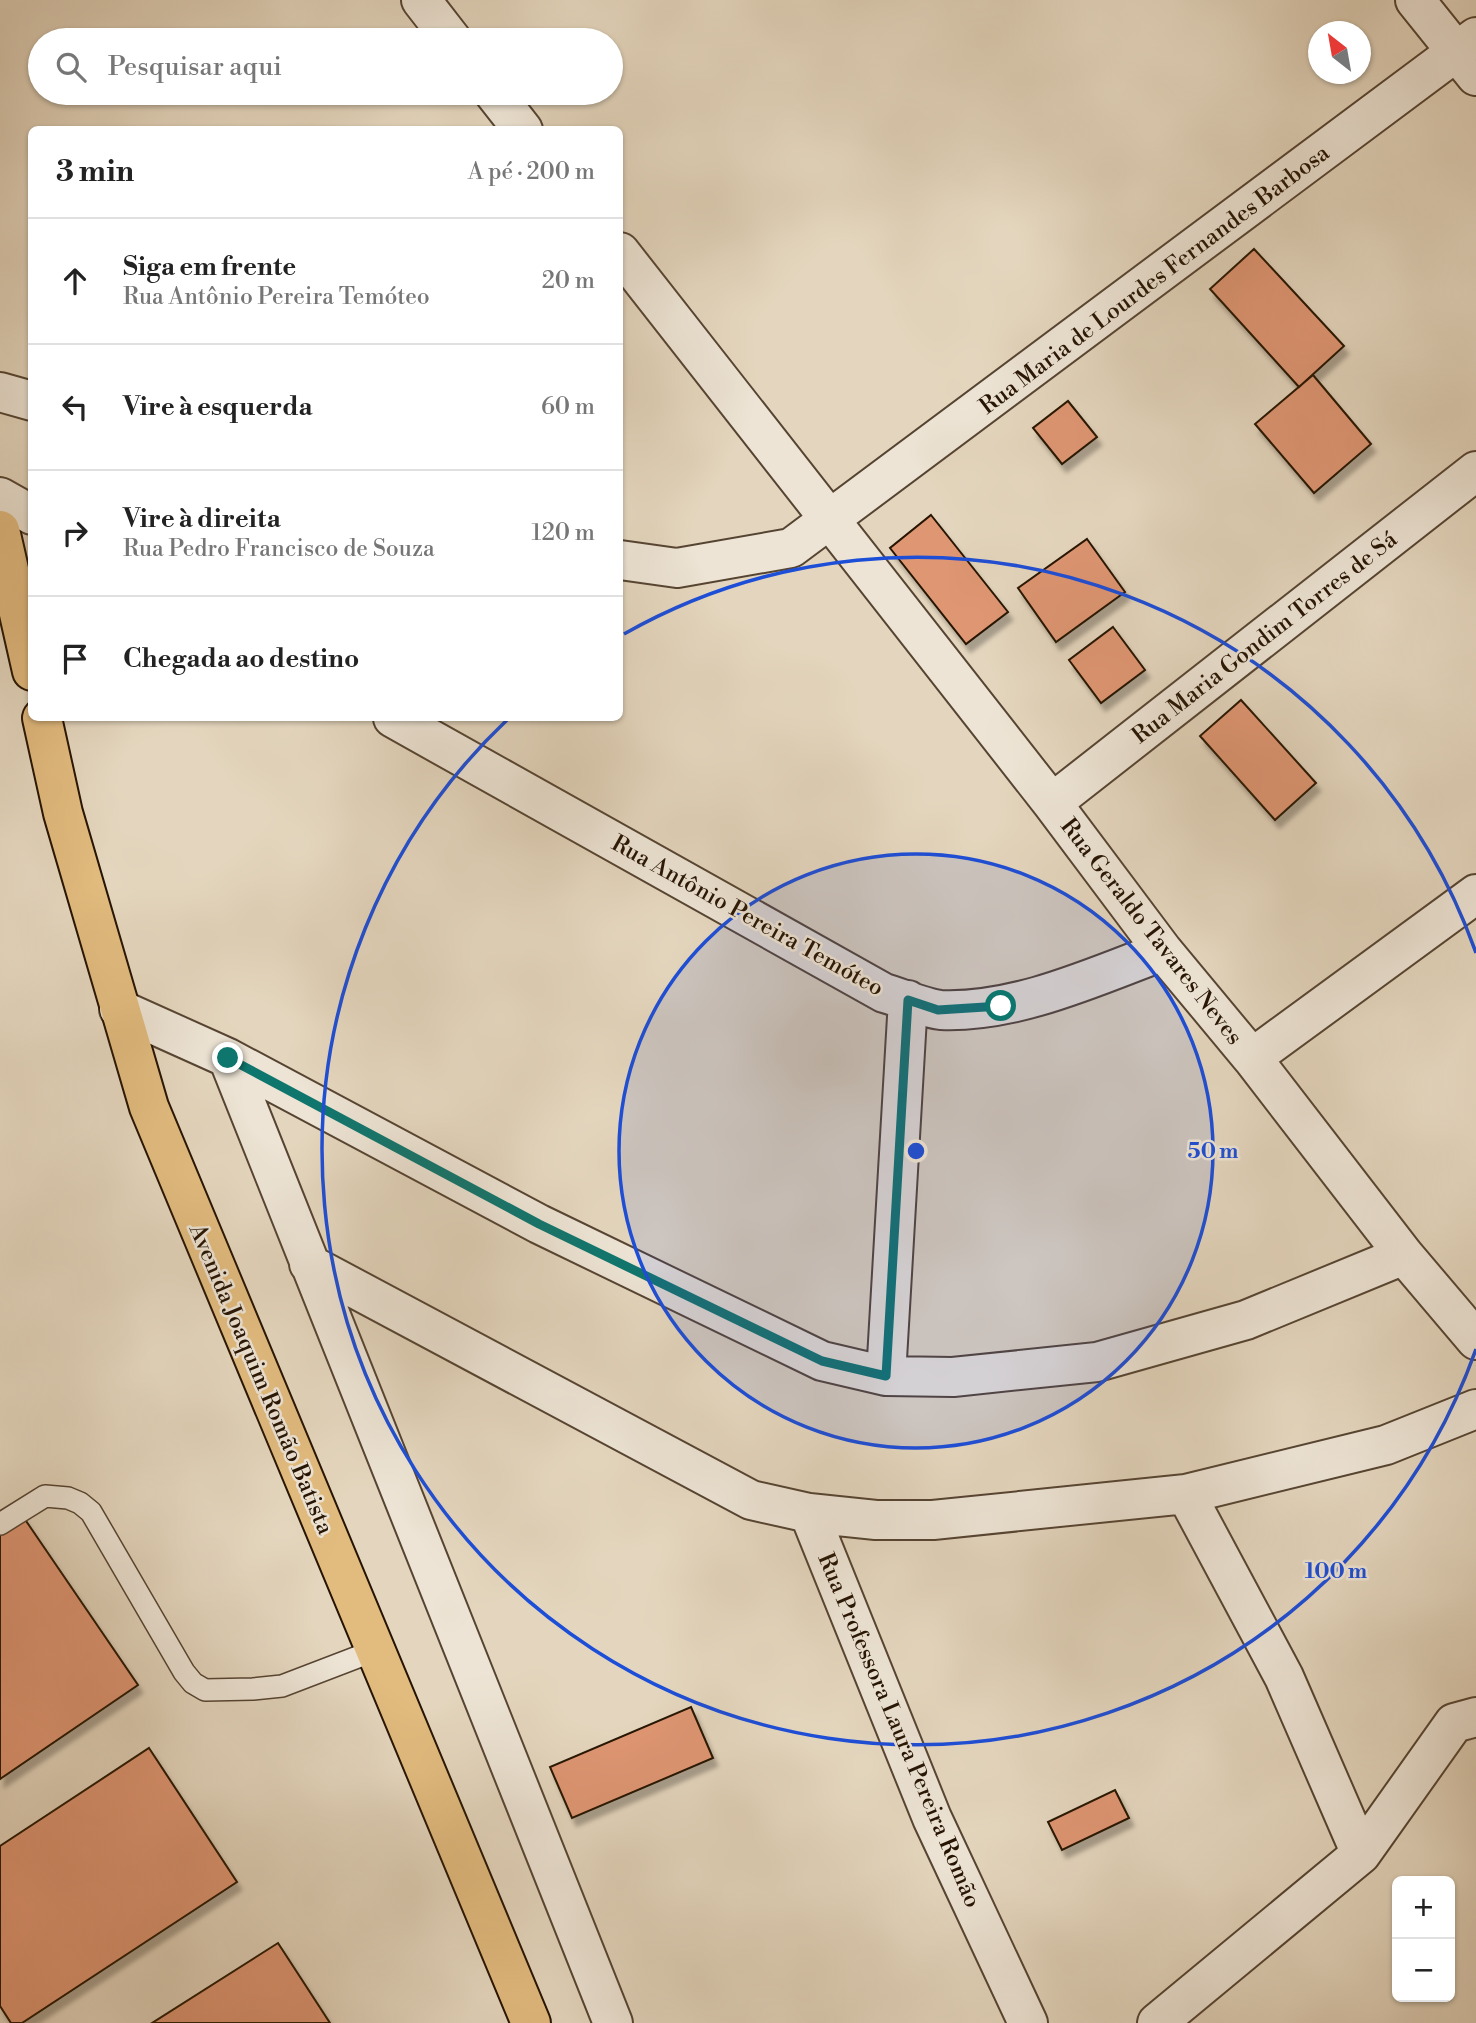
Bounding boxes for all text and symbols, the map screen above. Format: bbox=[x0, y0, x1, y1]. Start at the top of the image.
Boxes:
north arrow bbox=[1308, 21, 1371, 84]
search box bbox=[28, 28, 623, 105]
icon: search bbox=[52, 48, 90, 86]
text: Pesquisar aqui bbox=[108, 51, 282, 83]
street label: Rua Maria de Lourdes Fernandes Barbosa bbox=[974, 139, 1335, 421]
text: 3 min bbox=[56, 153, 134, 191]
text: A pé · 200 m bbox=[468, 158, 595, 186]
text: Siga em frente bbox=[123, 251, 296, 283]
icon: ahead bbox=[56, 262, 94, 300]
text: 20 m bbox=[542, 267, 595, 295]
text: Rua Antônio Pereira Temóteo bbox=[123, 283, 430, 311]
icon: left bbox=[56, 388, 94, 426]
text: Vire à esquerda bbox=[123, 391, 313, 423]
text: 60 m bbox=[541, 393, 595, 421]
text: Vire à direita bbox=[123, 503, 281, 535]
icon: right bbox=[56, 514, 94, 552]
text: 120 m bbox=[531, 519, 595, 547]
street label: Rua Maria Gondim Torres de Sá bbox=[1126, 525, 1403, 750]
text: Rua Pedro Francisco de Souza bbox=[123, 535, 435, 563]
icon: arrive bbox=[56, 640, 94, 678]
text: Chegada ao destino bbox=[123, 643, 359, 675]
street label: Rua Geraldo Tavares Neves bbox=[1054, 813, 1248, 1050]
street label: Rua Antônio Pereira Temóteo bbox=[607, 829, 888, 1002]
route start bbox=[985, 990, 1016, 1021]
route end bbox=[212, 1042, 243, 1073]
centre of rings bbox=[904, 1139, 928, 1163]
text: 50 m bbox=[1188, 1139, 1238, 1165]
street label: Avenida Joaquim Romão Batista bbox=[182, 1219, 339, 1539]
street label: Rua Professora Laura Pereira Romão bbox=[811, 1549, 987, 1912]
text: 100 m bbox=[1305, 1559, 1367, 1585]
map controls bbox=[1392, 1876, 1455, 2002]
button: + bbox=[1392, 1876, 1455, 1939]
button: − bbox=[1392, 1939, 1455, 2002]

